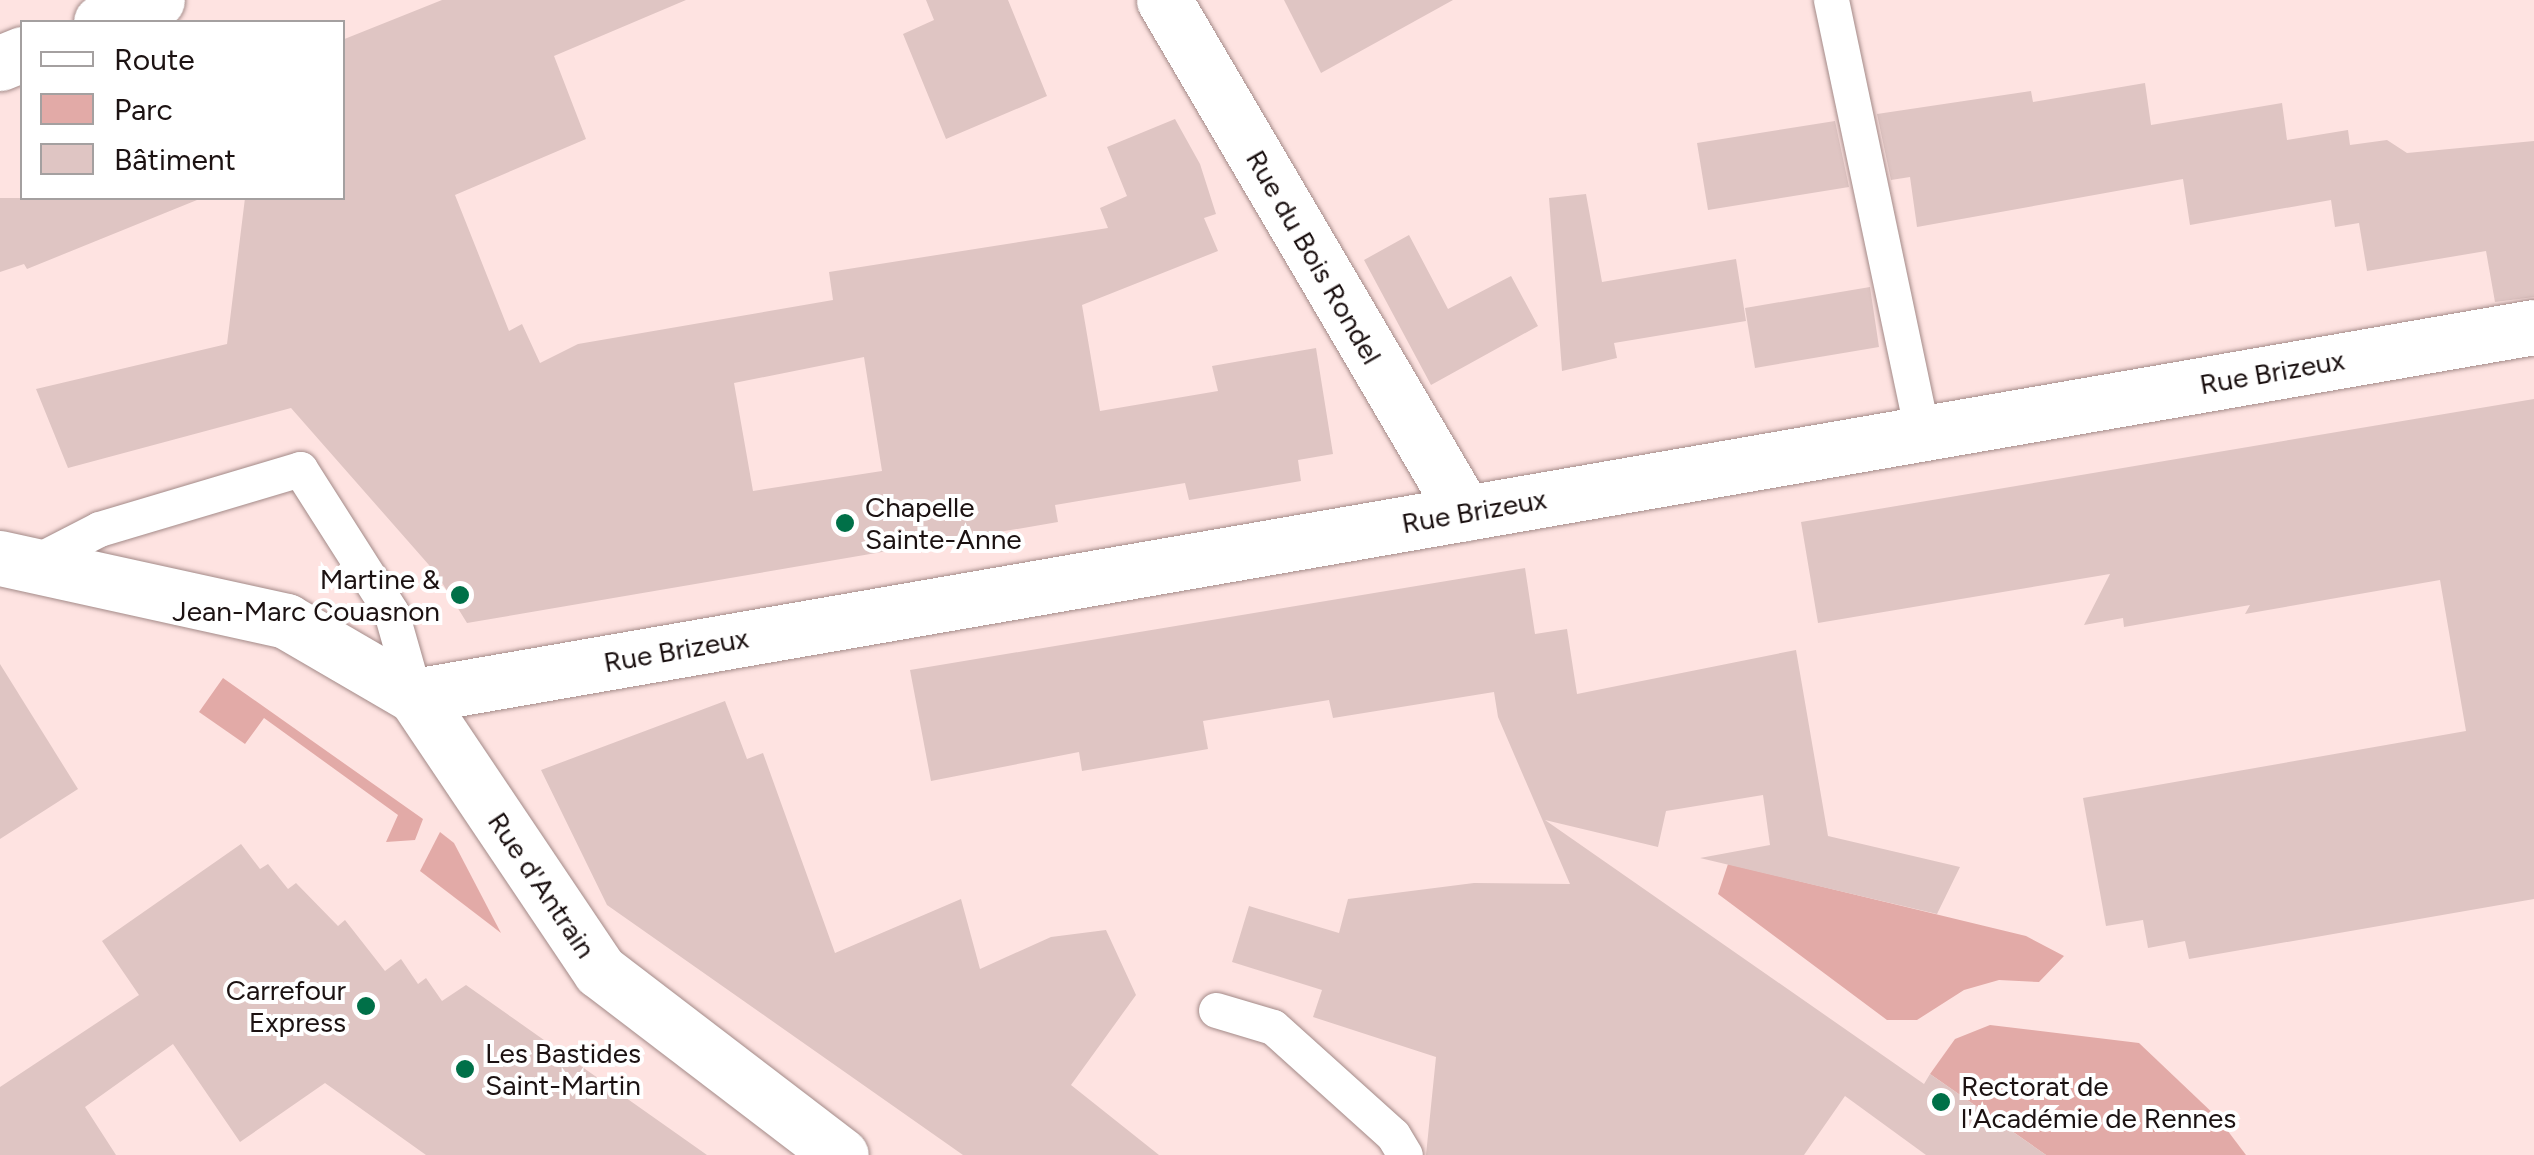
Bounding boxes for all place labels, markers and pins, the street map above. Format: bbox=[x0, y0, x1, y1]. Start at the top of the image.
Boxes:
place label: Chapelle Sainte-Anne bbox=[865, 490, 1022, 556]
marker: Chapelle Sainte-Anne bbox=[834, 512, 856, 534]
place label: Martine & Jean-Marc Couasnon bbox=[172, 562, 440, 628]
marker: Martine & Jean-Marc Couasnon bbox=[449, 584, 471, 606]
place label: Carrefour Express bbox=[226, 973, 346, 1039]
marker: Carrefour Express bbox=[355, 995, 377, 1017]
place label: Les Bastides Saint-Martin bbox=[485, 1036, 641, 1102]
marker: Les Bastides Saint-Martin bbox=[454, 1058, 476, 1080]
place label: Rectorat de l'Académie de Rennes bbox=[1961, 1069, 2236, 1135]
marker: Rectorat de l'Académie de Rennes bbox=[1930, 1091, 1952, 1113]

